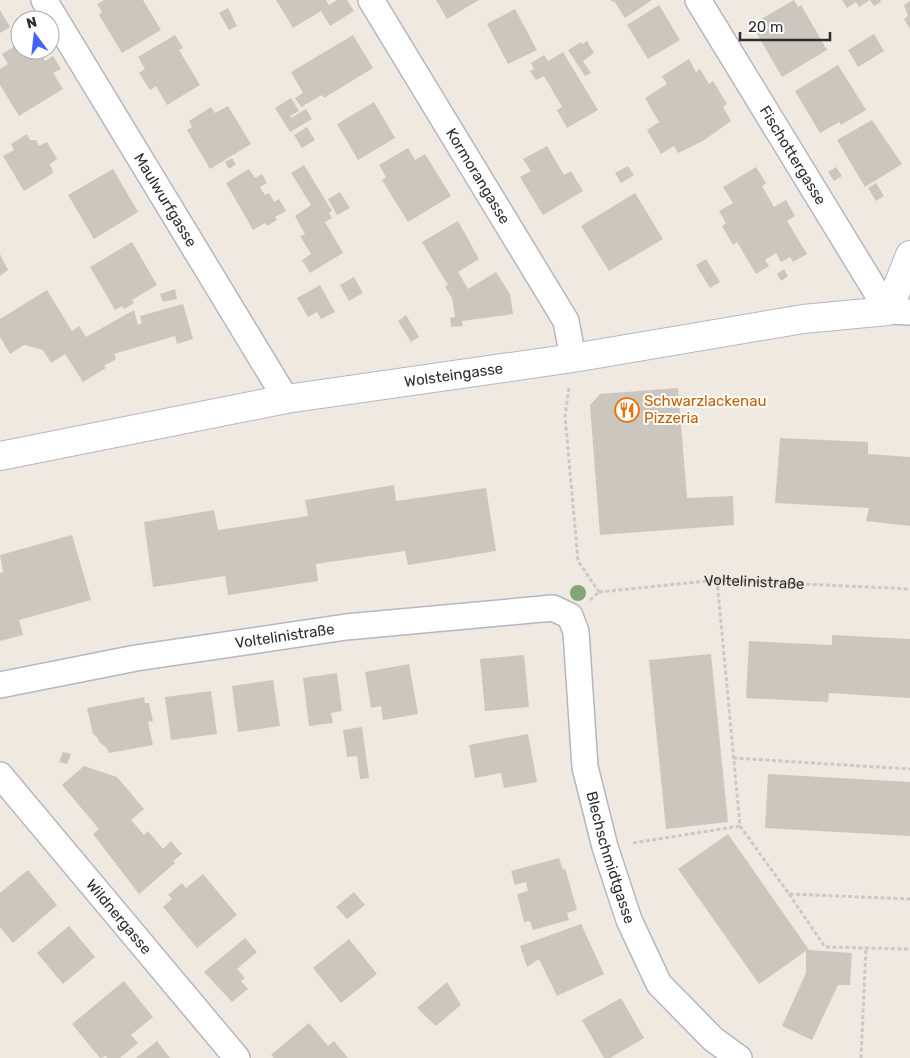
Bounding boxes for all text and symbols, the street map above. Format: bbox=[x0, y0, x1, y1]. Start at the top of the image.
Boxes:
north arrow bbox=[10, 10, 60, 60]
scale bar bbox=[740, 10, 830, 42]
text: N bbox=[25, 13, 39, 32]
text: 20 m bbox=[748, 18, 783, 36]
street label: Fischottergasse bbox=[756, 103, 830, 208]
street label: Kormorangasse bbox=[442, 125, 514, 227]
street label: Maulwurfgasse bbox=[130, 150, 201, 250]
street label: Wolsteingasse bbox=[403, 359, 504, 391]
place label: Schwarzlackenau Pizzeria bbox=[644, 392, 766, 427]
restaurant icon: Schwarzlackenau Pizzeria bbox=[614, 397, 640, 423]
street label: Voltelinistraße bbox=[703, 571, 805, 593]
street label: Voltelinistraße bbox=[234, 620, 336, 652]
street label: Blechschmidtgasse bbox=[582, 789, 639, 926]
street label: Wildnergasse bbox=[82, 876, 155, 958]

